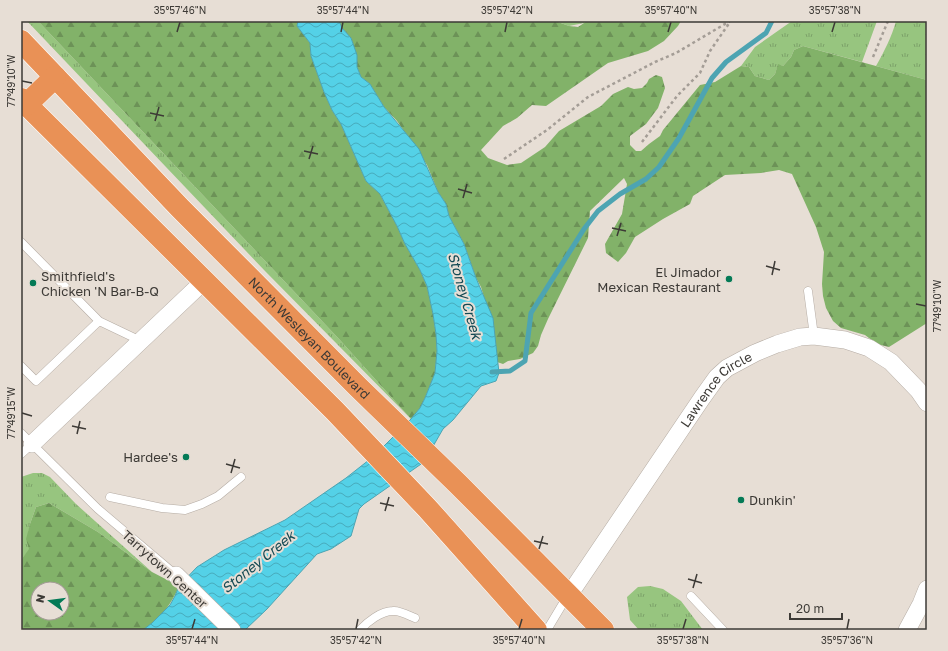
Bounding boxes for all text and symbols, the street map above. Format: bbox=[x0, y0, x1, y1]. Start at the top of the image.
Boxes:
text: 35°57'46"N bbox=[154, 4, 206, 16]
text: 35°57'44"N bbox=[317, 4, 369, 16]
text: 35°57'42"N bbox=[481, 4, 533, 16]
text: 35°57'40"N bbox=[645, 4, 697, 16]
text: 35°57'38"N bbox=[809, 4, 861, 16]
text: 77°49'10"W bbox=[5, 54, 17, 107]
water label: Stoney Creek bbox=[445, 251, 487, 343]
place label: El Jimador Mexican Restaurant bbox=[597, 264, 721, 295]
place label: Smithfield's Chicken 'N Bar-B-Q bbox=[41, 268, 159, 299]
street label: North Wesleyan Boulevard bbox=[245, 274, 373, 402]
marker: El Jimador Mexican Restaurant bbox=[724, 274, 734, 284]
marker: Smithfield's Chicken 'N Bar-B-Q bbox=[28, 278, 38, 288]
text: 77°49'10"W bbox=[931, 279, 943, 332]
street label: Lawrence Circle bbox=[677, 348, 754, 430]
text: 77°49'15"W bbox=[5, 386, 17, 439]
place label: Hardee's bbox=[123, 449, 178, 465]
marker: Hardee's bbox=[181, 452, 191, 462]
place label: Dunkin' bbox=[749, 492, 796, 508]
marker: Dunkin' bbox=[736, 495, 746, 505]
water label: Stoney Creek bbox=[218, 526, 299, 596]
street label: Tarrytown Center bbox=[119, 527, 211, 611]
north arrow bbox=[30, 581, 70, 621]
text: N bbox=[32, 593, 47, 604]
scale bar bbox=[790, 595, 842, 621]
text: 20 m bbox=[796, 601, 824, 616]
text: 35°57'44"N bbox=[166, 634, 218, 646]
text: 35°57'42"N bbox=[330, 634, 382, 646]
text: 35°57'40"N bbox=[493, 634, 545, 646]
text: 35°57'38"N bbox=[657, 634, 709, 646]
text: 35°57'36"N bbox=[821, 634, 873, 646]

